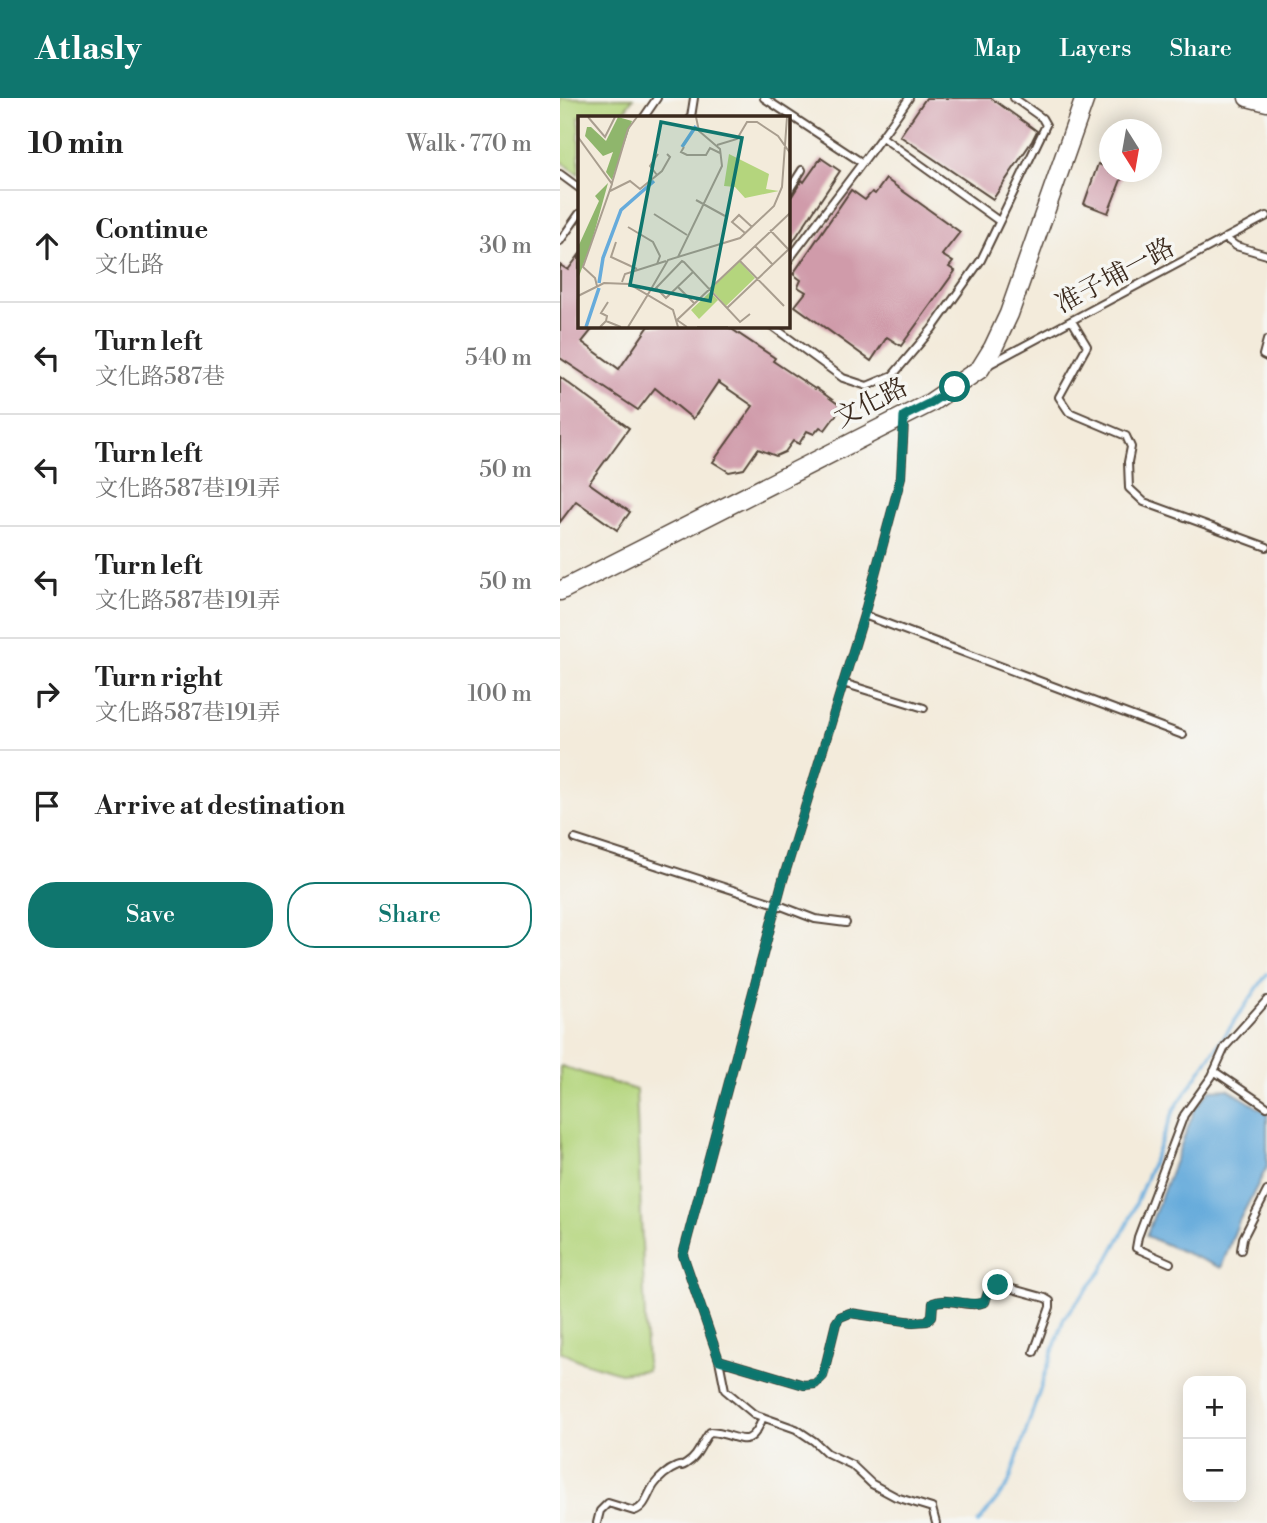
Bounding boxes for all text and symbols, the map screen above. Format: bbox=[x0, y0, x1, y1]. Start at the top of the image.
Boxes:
text: Atlasly bbox=[35, 29, 141, 70]
text: Map bbox=[974, 34, 1021, 64]
text: Layers bbox=[1059, 34, 1131, 64]
text: Share bbox=[1169, 34, 1232, 64]
inset map bbox=[578, 116, 789, 327]
north arrow bbox=[1099, 119, 1162, 182]
text: 10 min bbox=[28, 125, 123, 163]
text: Walk · 770 m bbox=[406, 130, 532, 158]
text: Continue bbox=[95, 214, 208, 246]
icon: ahead bbox=[28, 227, 66, 265]
street label: 准子埔一路 bbox=[1050, 231, 1180, 321]
text: 30 m bbox=[479, 232, 532, 260]
text: 文化路 bbox=[95, 251, 164, 279]
text: Turn left bbox=[95, 326, 203, 358]
icon: left bbox=[28, 339, 66, 377]
text: 540 m bbox=[465, 344, 532, 372]
text: 文化路587巷 bbox=[95, 363, 225, 391]
street label: 文化路 bbox=[829, 371, 913, 435]
route start bbox=[939, 371, 970, 402]
text: Turn left bbox=[95, 438, 203, 470]
icon: left bbox=[28, 451, 66, 489]
text: 50 m bbox=[479, 456, 532, 484]
text: 文化路587巷191弄 bbox=[95, 475, 280, 503]
text: Turn left bbox=[95, 550, 203, 582]
icon: left bbox=[28, 563, 66, 601]
text: 50 m bbox=[479, 568, 532, 596]
text: 文化路587巷191弄 bbox=[95, 587, 280, 615]
text: Turn right bbox=[95, 662, 223, 694]
icon: right bbox=[28, 675, 66, 713]
text: 100 m bbox=[467, 680, 532, 708]
text: 文化路587巷191弄 bbox=[95, 699, 280, 727]
icon: arrive bbox=[28, 787, 66, 825]
text: Arrive at destination bbox=[95, 790, 345, 822]
button: Save bbox=[28, 882, 273, 948]
button: Share bbox=[287, 882, 532, 948]
route end bbox=[982, 1269, 1013, 1300]
map controls bbox=[1183, 1376, 1246, 1502]
button: + bbox=[1183, 1376, 1246, 1439]
button: − bbox=[1183, 1439, 1246, 1502]

